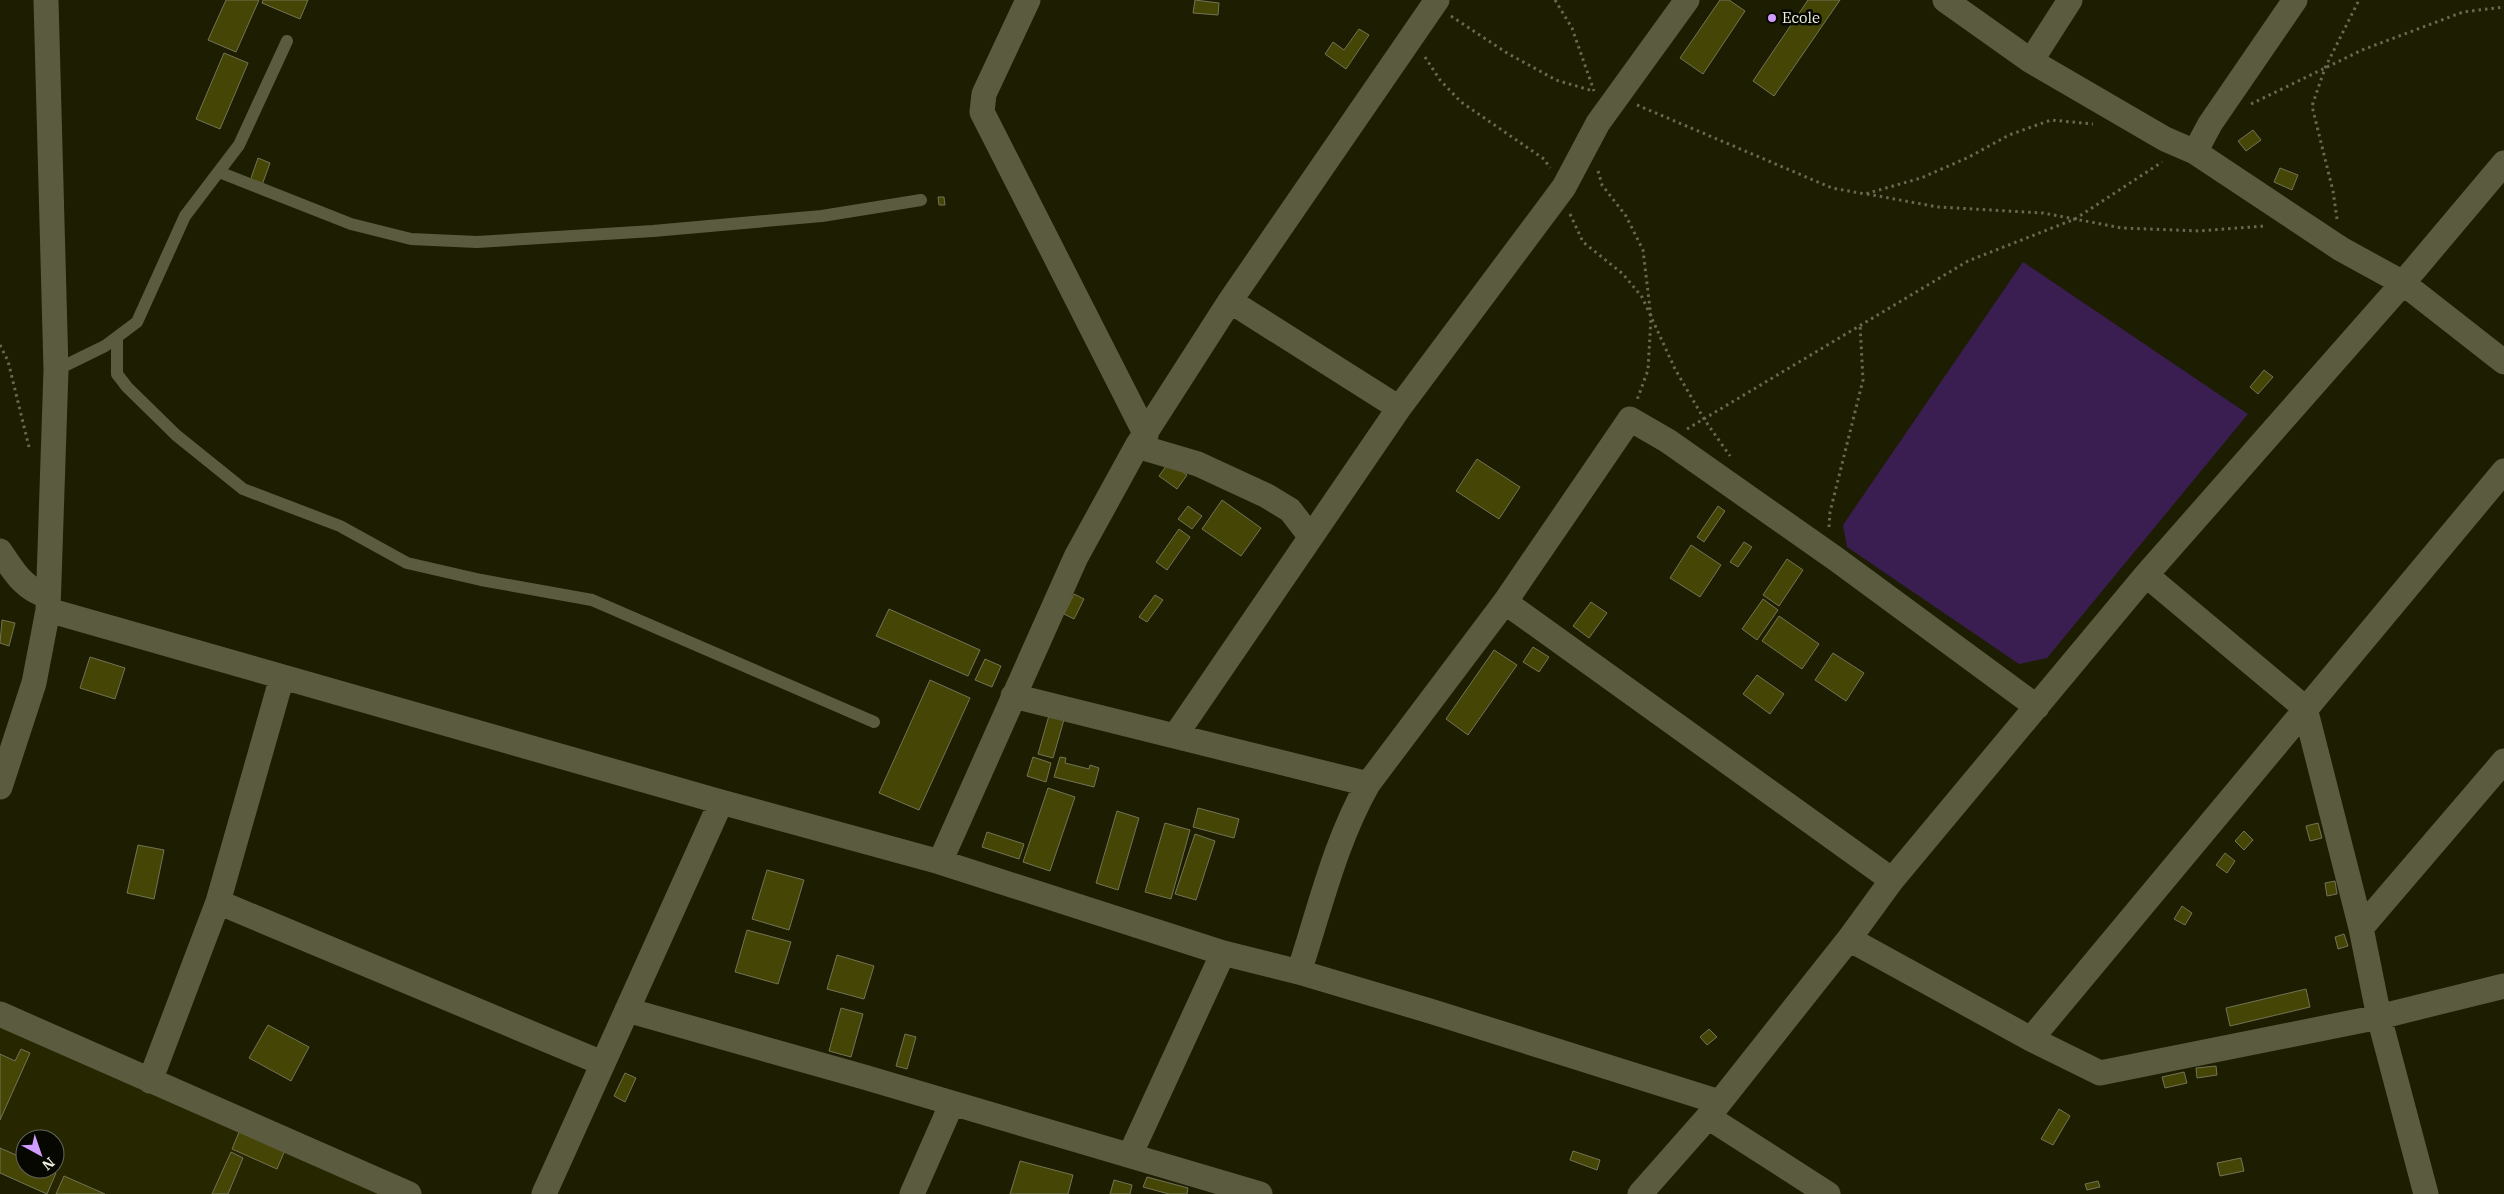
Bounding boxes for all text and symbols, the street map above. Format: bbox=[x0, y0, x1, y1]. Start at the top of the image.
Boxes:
place label: Ecole bbox=[1782, 8, 1820, 27]
marker: Ecole bbox=[1766, 12, 1778, 24]
north arrow bbox=[15, 1129, 65, 1179]
text: N bbox=[38, 1154, 58, 1174]

